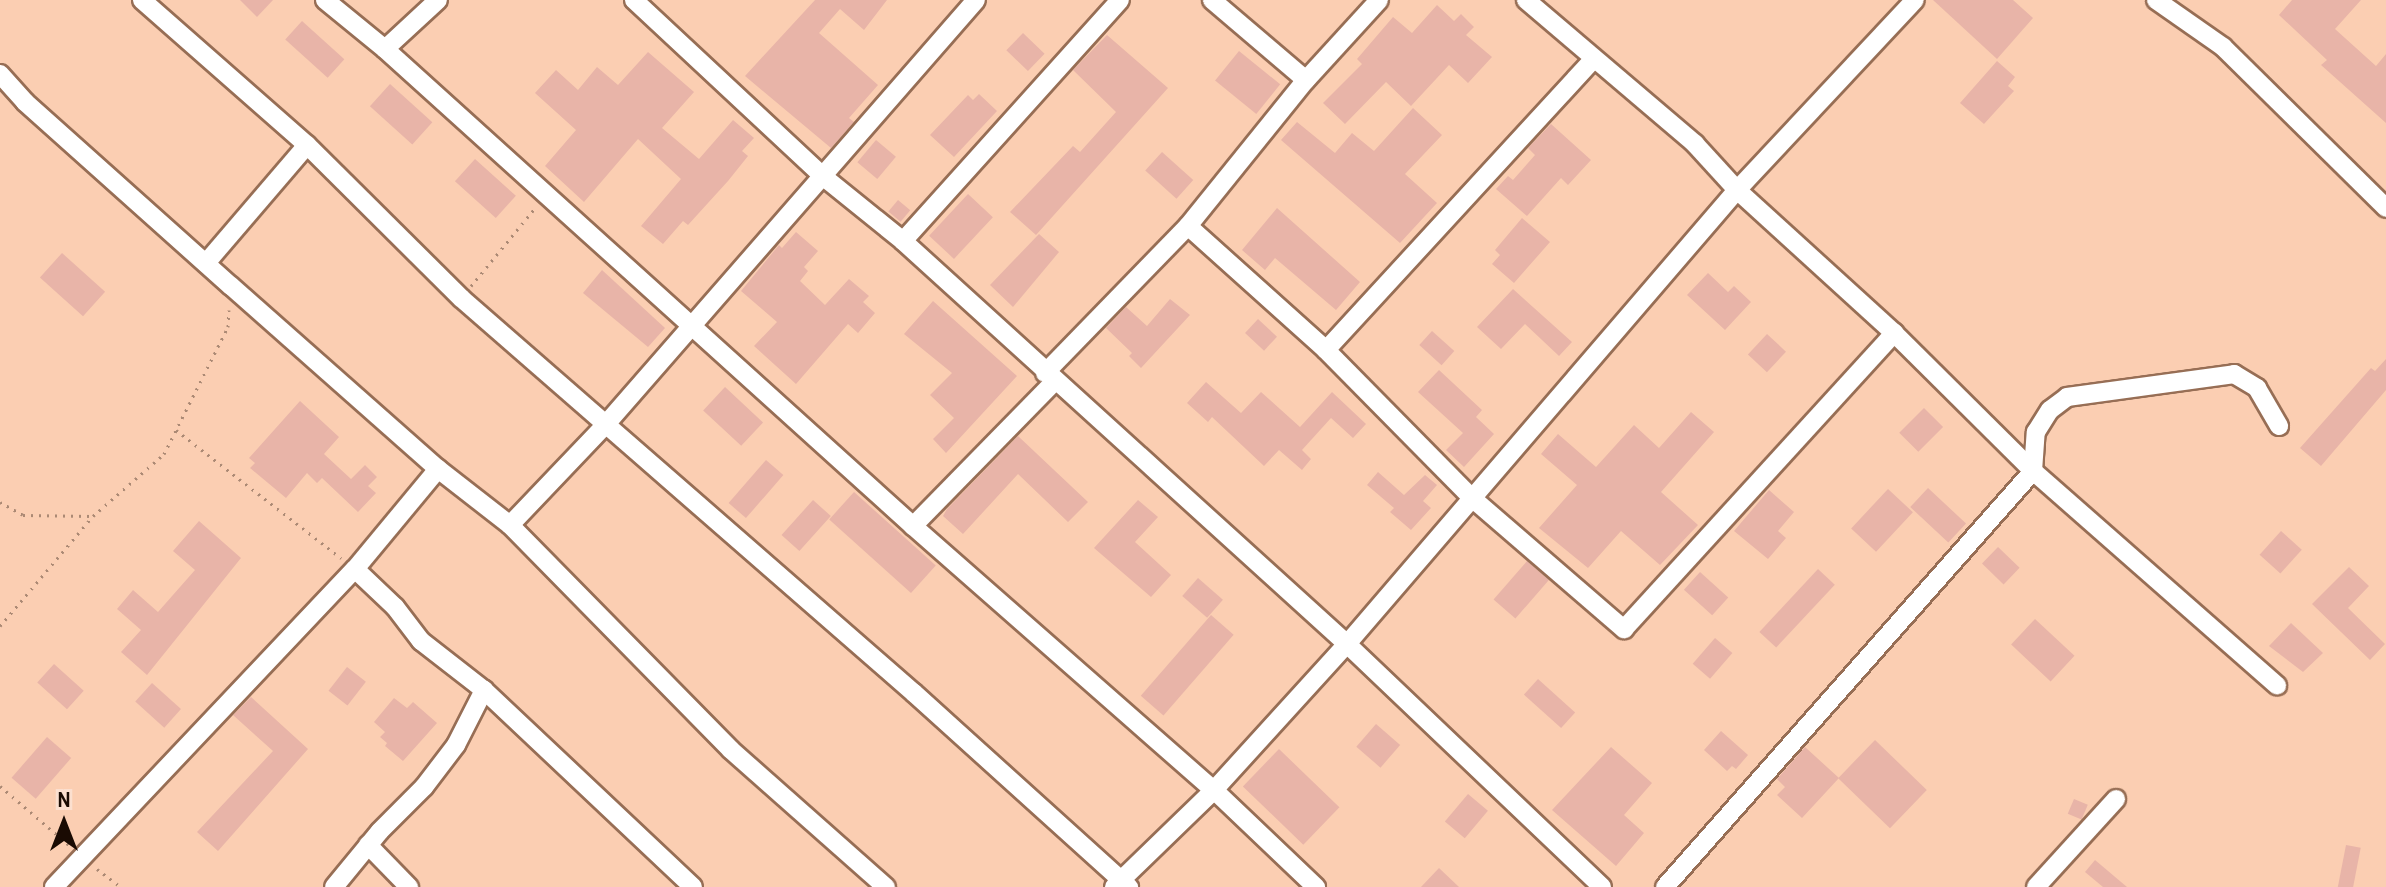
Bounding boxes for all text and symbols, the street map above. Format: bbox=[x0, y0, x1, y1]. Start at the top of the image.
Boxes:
north arrow bbox=[24, 783, 104, 863]
text: N bbox=[57, 784, 71, 814]

